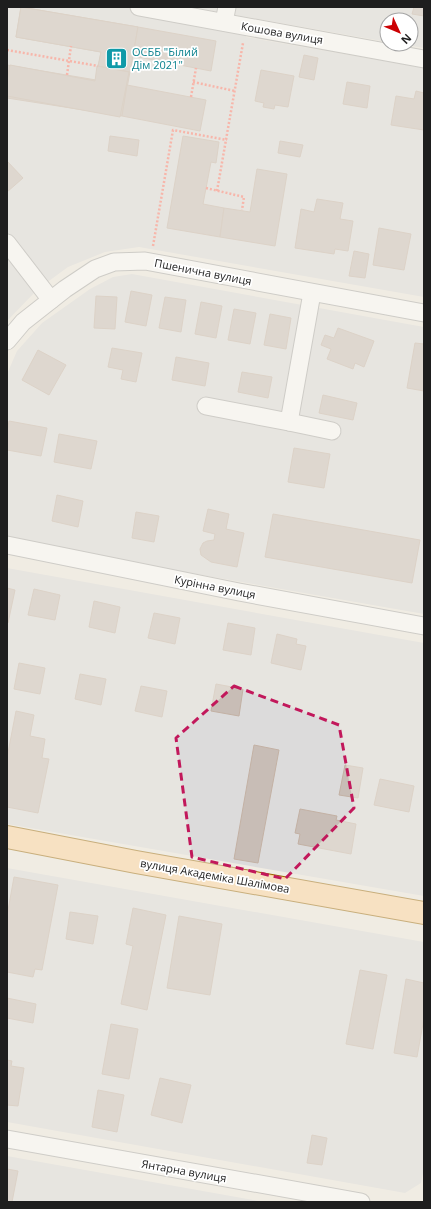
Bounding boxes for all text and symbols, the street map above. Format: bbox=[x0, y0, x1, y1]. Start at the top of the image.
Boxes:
north arrow bbox=[379, 12, 419, 52]
street label: Кошова вулиця bbox=[240, 18, 324, 47]
text: N bbox=[398, 31, 415, 48]
place label: ОСББ "Білий Дім 2021" bbox=[132, 44, 198, 72]
building icon: ОСББ "Білий Дім 2021" bbox=[103, 45, 129, 71]
street label: Пшенична вулиця bbox=[153, 255, 253, 288]
street label: Курінна вулиця bbox=[173, 571, 257, 602]
street label: вулиця Академіка Шалімова bbox=[139, 855, 291, 896]
street label: Янтарна вулиця bbox=[140, 1156, 228, 1185]

